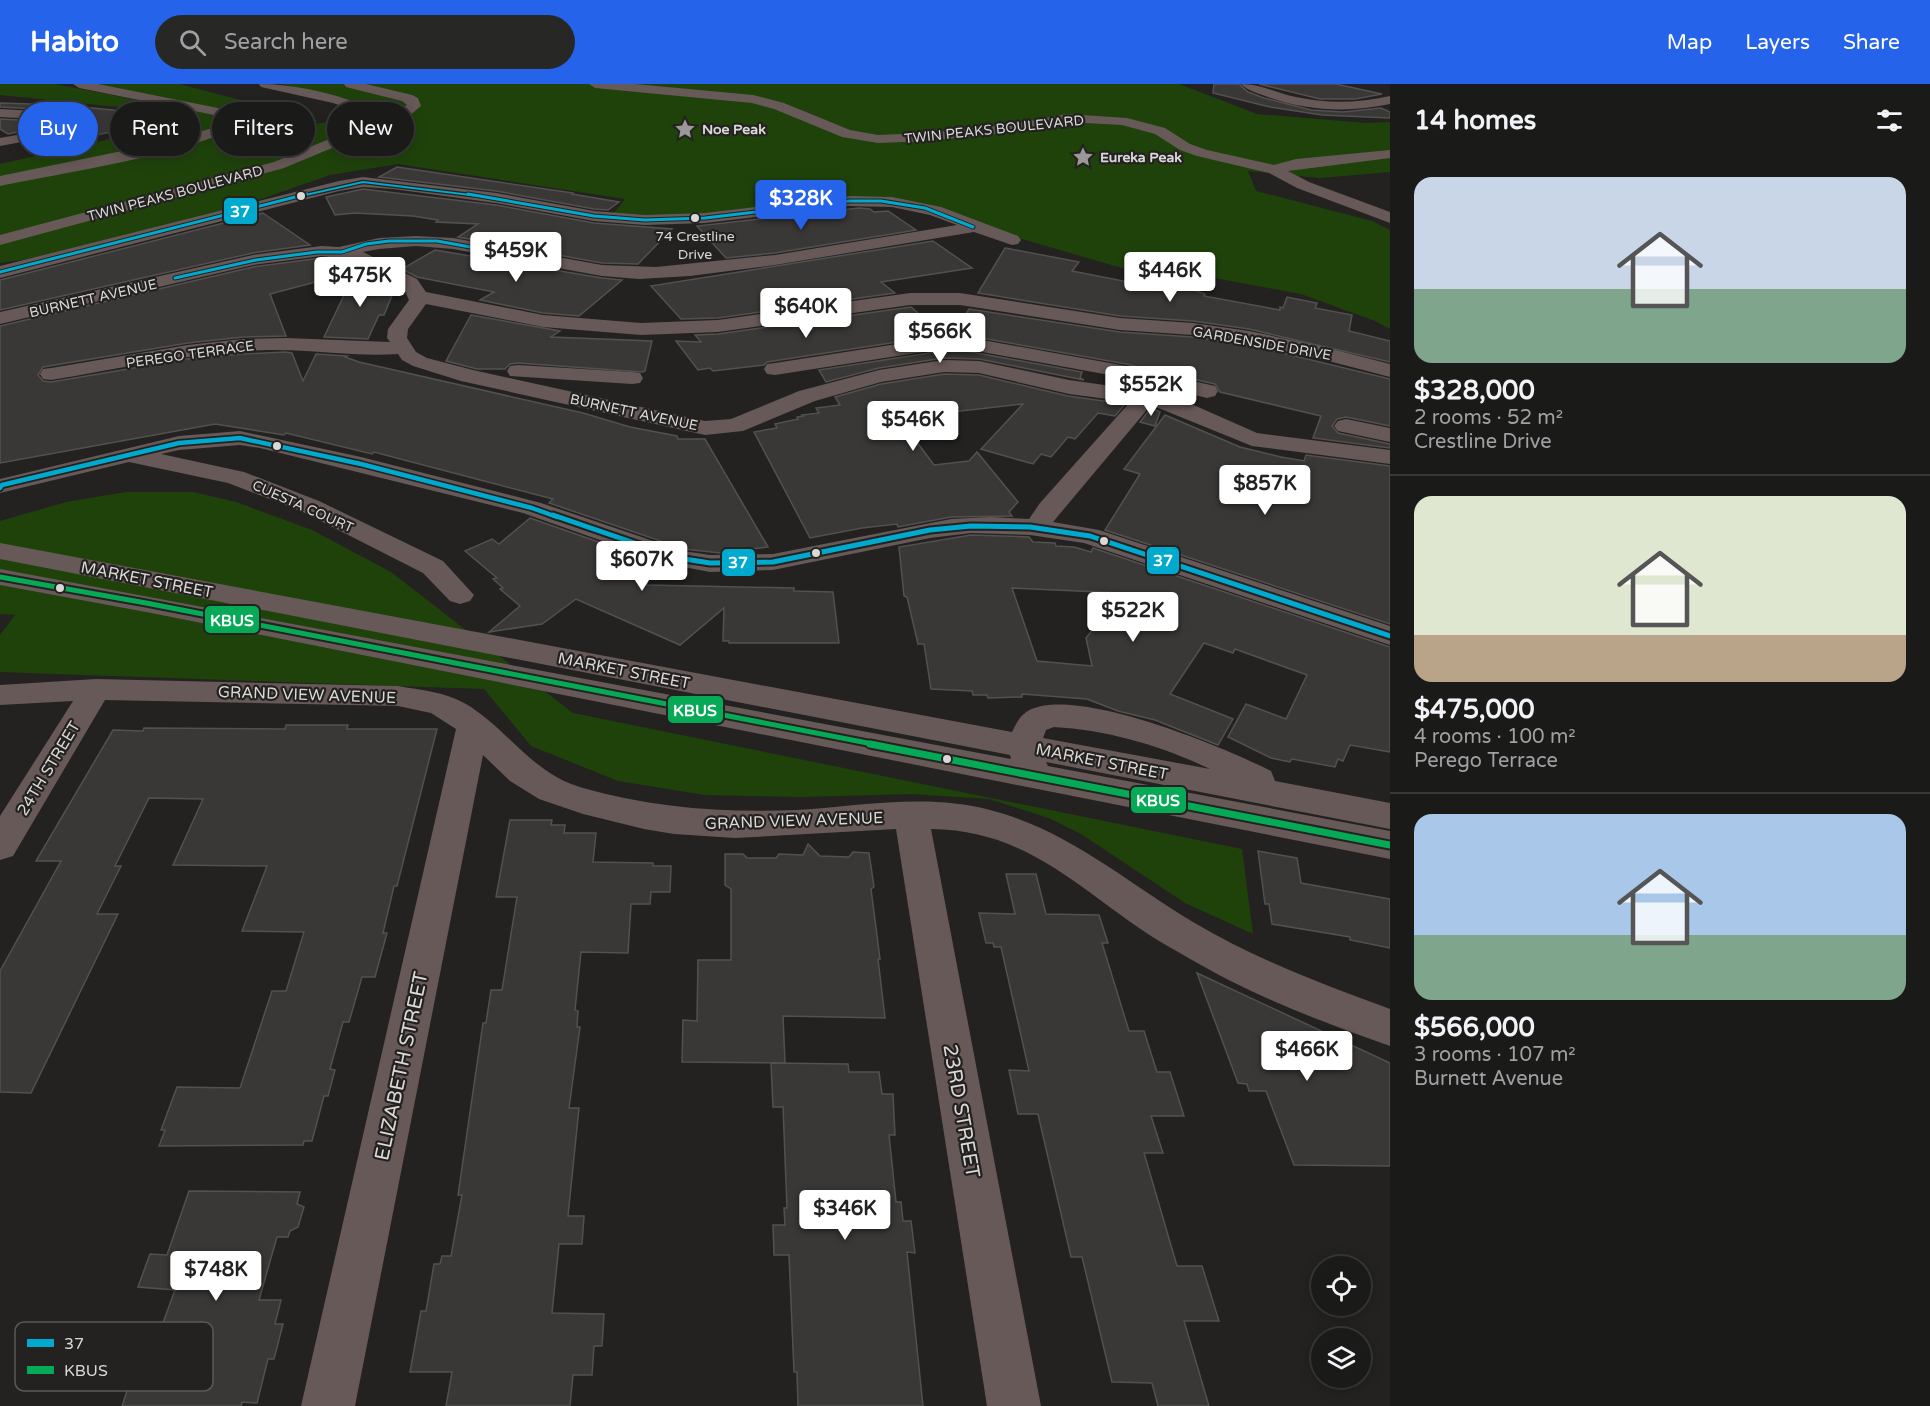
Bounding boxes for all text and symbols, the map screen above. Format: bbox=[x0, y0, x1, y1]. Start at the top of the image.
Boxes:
search box bbox=[155, 15, 575, 69]
text: Habito bbox=[30, 25, 119, 59]
icon: search bbox=[176, 26, 209, 59]
text: Search here bbox=[224, 29, 348, 55]
text: Map bbox=[1667, 30, 1712, 55]
text: Layers bbox=[1745, 30, 1810, 55]
text: Share bbox=[1843, 30, 1900, 55]
chip: Buy bbox=[18, 102, 98, 156]
chip: Rent bbox=[110, 102, 200, 156]
chip: Filters bbox=[212, 102, 315, 156]
chip: New bbox=[327, 102, 414, 156]
icon: filters bbox=[1873, 104, 1906, 137]
text: 14 homes bbox=[1414, 105, 1536, 136]
street label: TWIN PEAKS BOULEVARD bbox=[903, 112, 1085, 147]
place icon: Noe Peak bbox=[673, 117, 697, 141]
place label: Noe Peak bbox=[702, 121, 766, 138]
place icon: Eureka Peak bbox=[1071, 145, 1095, 169]
place label: Eureka Peak bbox=[1100, 149, 1182, 166]
street label: TWIN PEAKS BOULEVARD bbox=[86, 162, 265, 225]
pin: $328K bbox=[759, 180, 843, 231]
text: $328K bbox=[769, 187, 833, 211]
unlabelled marker bbox=[295, 190, 307, 202]
line badge: 37 bbox=[223, 197, 258, 225]
text: 37 bbox=[230, 202, 250, 222]
marker: 74 Crestline Drive bbox=[689, 212, 701, 224]
icon: home bbox=[1606, 216, 1714, 324]
place label: 74 Crestline Drive bbox=[655, 228, 735, 263]
pin: $459K bbox=[474, 232, 558, 283]
text: $459K bbox=[484, 239, 548, 263]
pin: $446K bbox=[1128, 252, 1212, 303]
pin: $475K bbox=[318, 257, 402, 308]
text: $446K bbox=[1138, 259, 1202, 283]
text: $475K bbox=[328, 264, 392, 288]
street label: BURNETT AVENUE bbox=[28, 276, 159, 321]
pin: $640K bbox=[764, 288, 848, 339]
text: $640K bbox=[774, 295, 838, 319]
pin: $566K bbox=[898, 313, 982, 364]
text: $566K bbox=[908, 320, 972, 344]
street label: GARDENSIDE DRIVE bbox=[1191, 323, 1333, 364]
street label: PEREGO TERRACE bbox=[125, 337, 255, 372]
pin: $552K bbox=[1109, 366, 1193, 417]
text: $552K bbox=[1119, 373, 1183, 397]
text: $328,000 bbox=[1414, 375, 1535, 406]
street label: BURNETT AVENUE bbox=[568, 391, 700, 434]
pin: $546K bbox=[871, 401, 955, 452]
text: 2 rooms · 52 m² bbox=[1414, 406, 1563, 430]
text: $546K bbox=[881, 408, 945, 432]
text: Crestline Drive bbox=[1414, 430, 1552, 454]
unlabelled marker bbox=[271, 440, 283, 452]
pin: $857K bbox=[1223, 465, 1307, 516]
text: $857K bbox=[1233, 472, 1297, 496]
street label: CUESTA COURT bbox=[250, 477, 356, 537]
unlabelled marker bbox=[1098, 535, 1110, 547]
icon: home bbox=[1606, 535, 1714, 643]
pin: $607K bbox=[600, 541, 684, 592]
line badge: 37 bbox=[1146, 546, 1180, 575]
unlabelled marker bbox=[810, 547, 822, 559]
text: $607K bbox=[610, 548, 674, 572]
line badge: 37 bbox=[721, 548, 756, 577]
text: 37 bbox=[1153, 551, 1173, 571]
text: 37 bbox=[728, 553, 748, 573]
street label: MARKET STREET bbox=[79, 557, 215, 603]
unlabelled marker bbox=[54, 582, 66, 594]
pin: $522K bbox=[1091, 592, 1175, 643]
text: $522K bbox=[1101, 599, 1165, 623]
line badge: KBUS bbox=[204, 605, 260, 634]
text: KBUS bbox=[210, 611, 254, 631]
street label: MARKET STREET bbox=[556, 648, 692, 694]
street label: GRAND VIEW AVENUE bbox=[217, 682, 396, 708]
text: $475,000 bbox=[1414, 694, 1534, 725]
line badge: KBUS bbox=[667, 695, 724, 724]
text: KBUS bbox=[673, 701, 717, 721]
street label: 24TH STREET bbox=[13, 717, 85, 819]
text: 4 rooms · 100 m² bbox=[1414, 725, 1576, 749]
street label: MARKET STREET bbox=[1034, 739, 1170, 785]
text: Perego Terrace bbox=[1414, 749, 1558, 773]
unlabelled marker bbox=[941, 753, 953, 765]
line badge: KBUS bbox=[1130, 786, 1187, 814]
text: KBUS bbox=[1136, 791, 1180, 811]
street label: GRAND VIEW AVENUE bbox=[705, 808, 884, 834]
icon: home bbox=[1606, 853, 1714, 961]
street label: ELIZABETH STREET bbox=[370, 970, 434, 1163]
text: $566,000 bbox=[1414, 1012, 1535, 1043]
pin: $466K bbox=[1265, 1031, 1349, 1082]
text: $466K bbox=[1275, 1038, 1339, 1062]
street label: 23RD STREET bbox=[937, 1042, 985, 1180]
text: 3 rooms · 107 m² bbox=[1414, 1043, 1576, 1067]
text: Burnett Avenue bbox=[1414, 1067, 1563, 1091]
pin: $346K bbox=[803, 1190, 887, 1241]
text: $346K bbox=[813, 1197, 877, 1221]
pin: $748K bbox=[174, 1251, 258, 1302]
map controls bbox=[1311, 1256, 1371, 1388]
button: locate bbox=[1311, 1256, 1371, 1316]
text: $748K bbox=[184, 1258, 248, 1282]
legend bbox=[15, 1322, 213, 1391]
button: layers bbox=[1311, 1328, 1371, 1388]
text: 37 bbox=[64, 1334, 84, 1354]
text: KBUS bbox=[64, 1361, 108, 1381]

